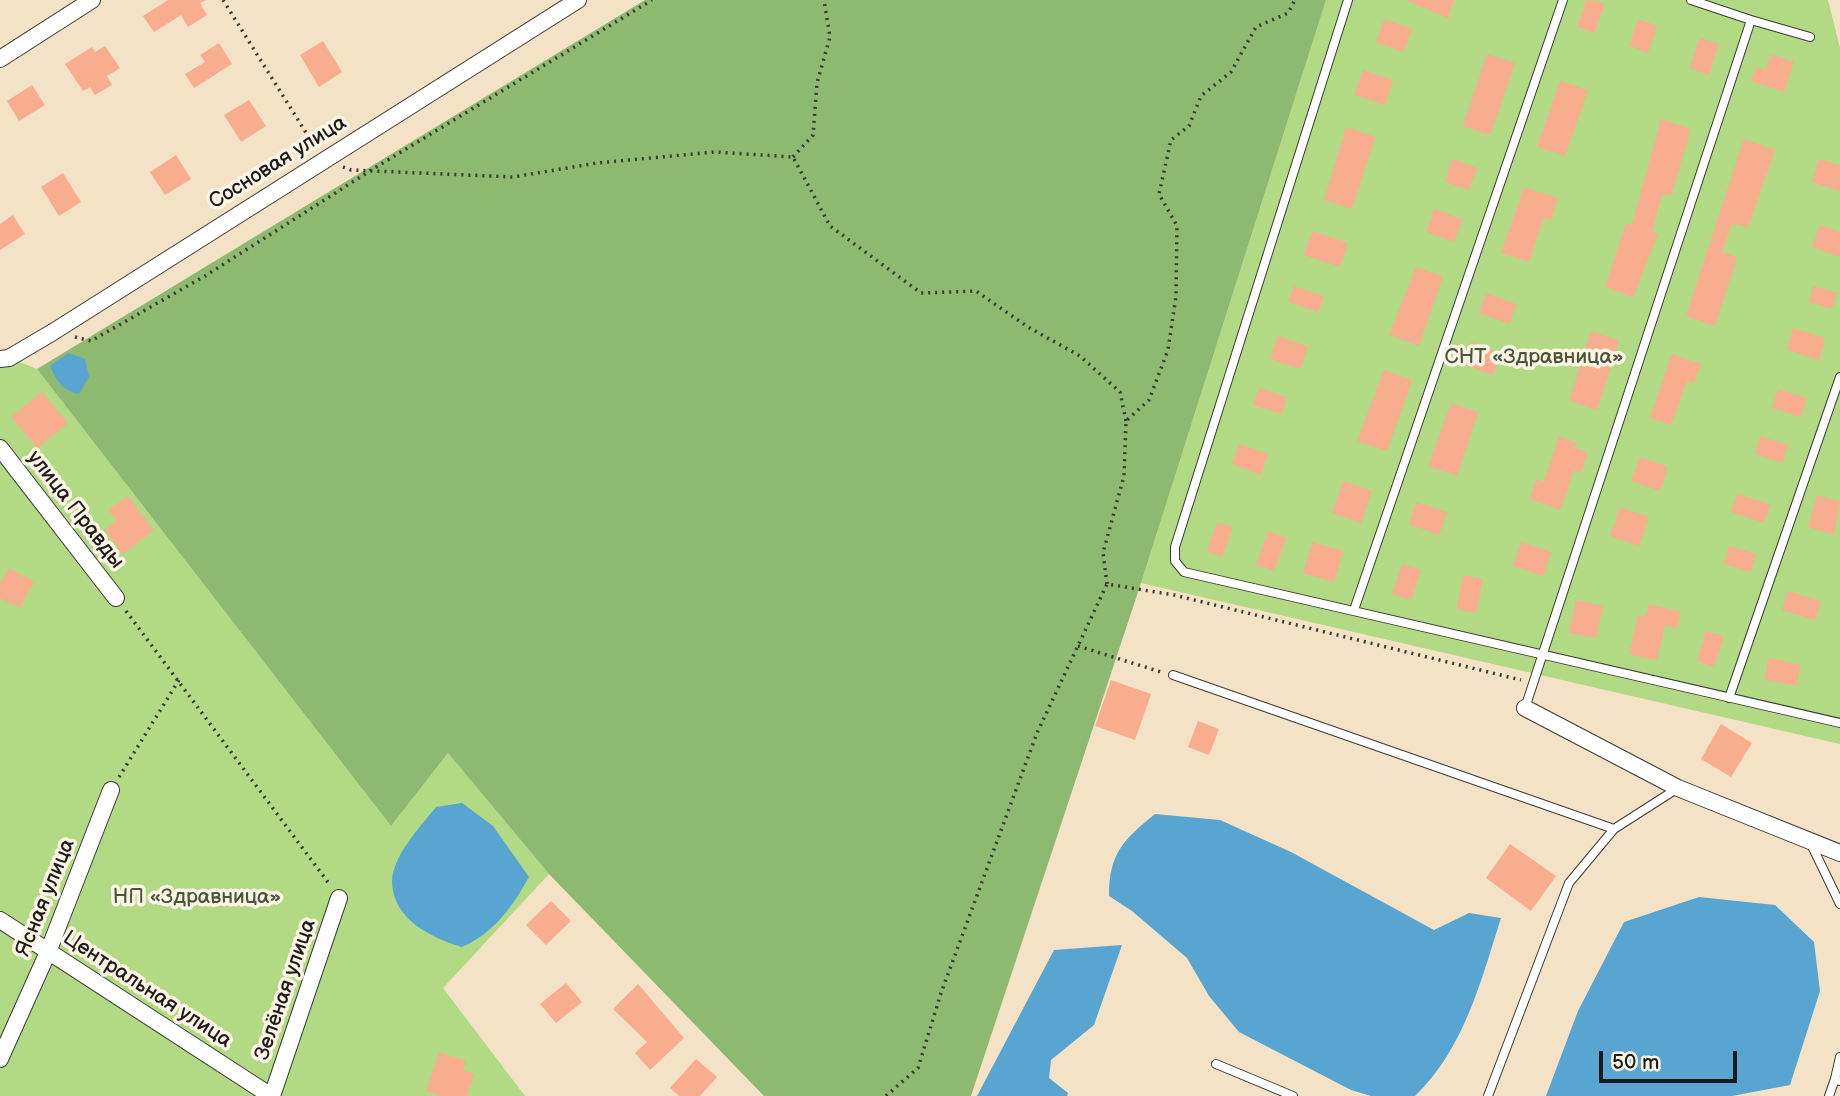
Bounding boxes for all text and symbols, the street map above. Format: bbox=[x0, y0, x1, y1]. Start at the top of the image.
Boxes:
street label: Сосновая улица bbox=[205, 111, 351, 215]
park label: СНТ «Здравница» bbox=[1444, 345, 1624, 371]
street label: улица Правды bbox=[21, 446, 129, 574]
street label: Ясная улица bbox=[11, 835, 81, 961]
park label: НП «Здравница» bbox=[113, 885, 281, 911]
street label: Зелёная улица bbox=[250, 916, 322, 1064]
street label: Центральная улица bbox=[58, 926, 236, 1054]
scale bar bbox=[1602, 1036, 1740, 1080]
text: 50 m bbox=[1612, 1050, 1659, 1075]

